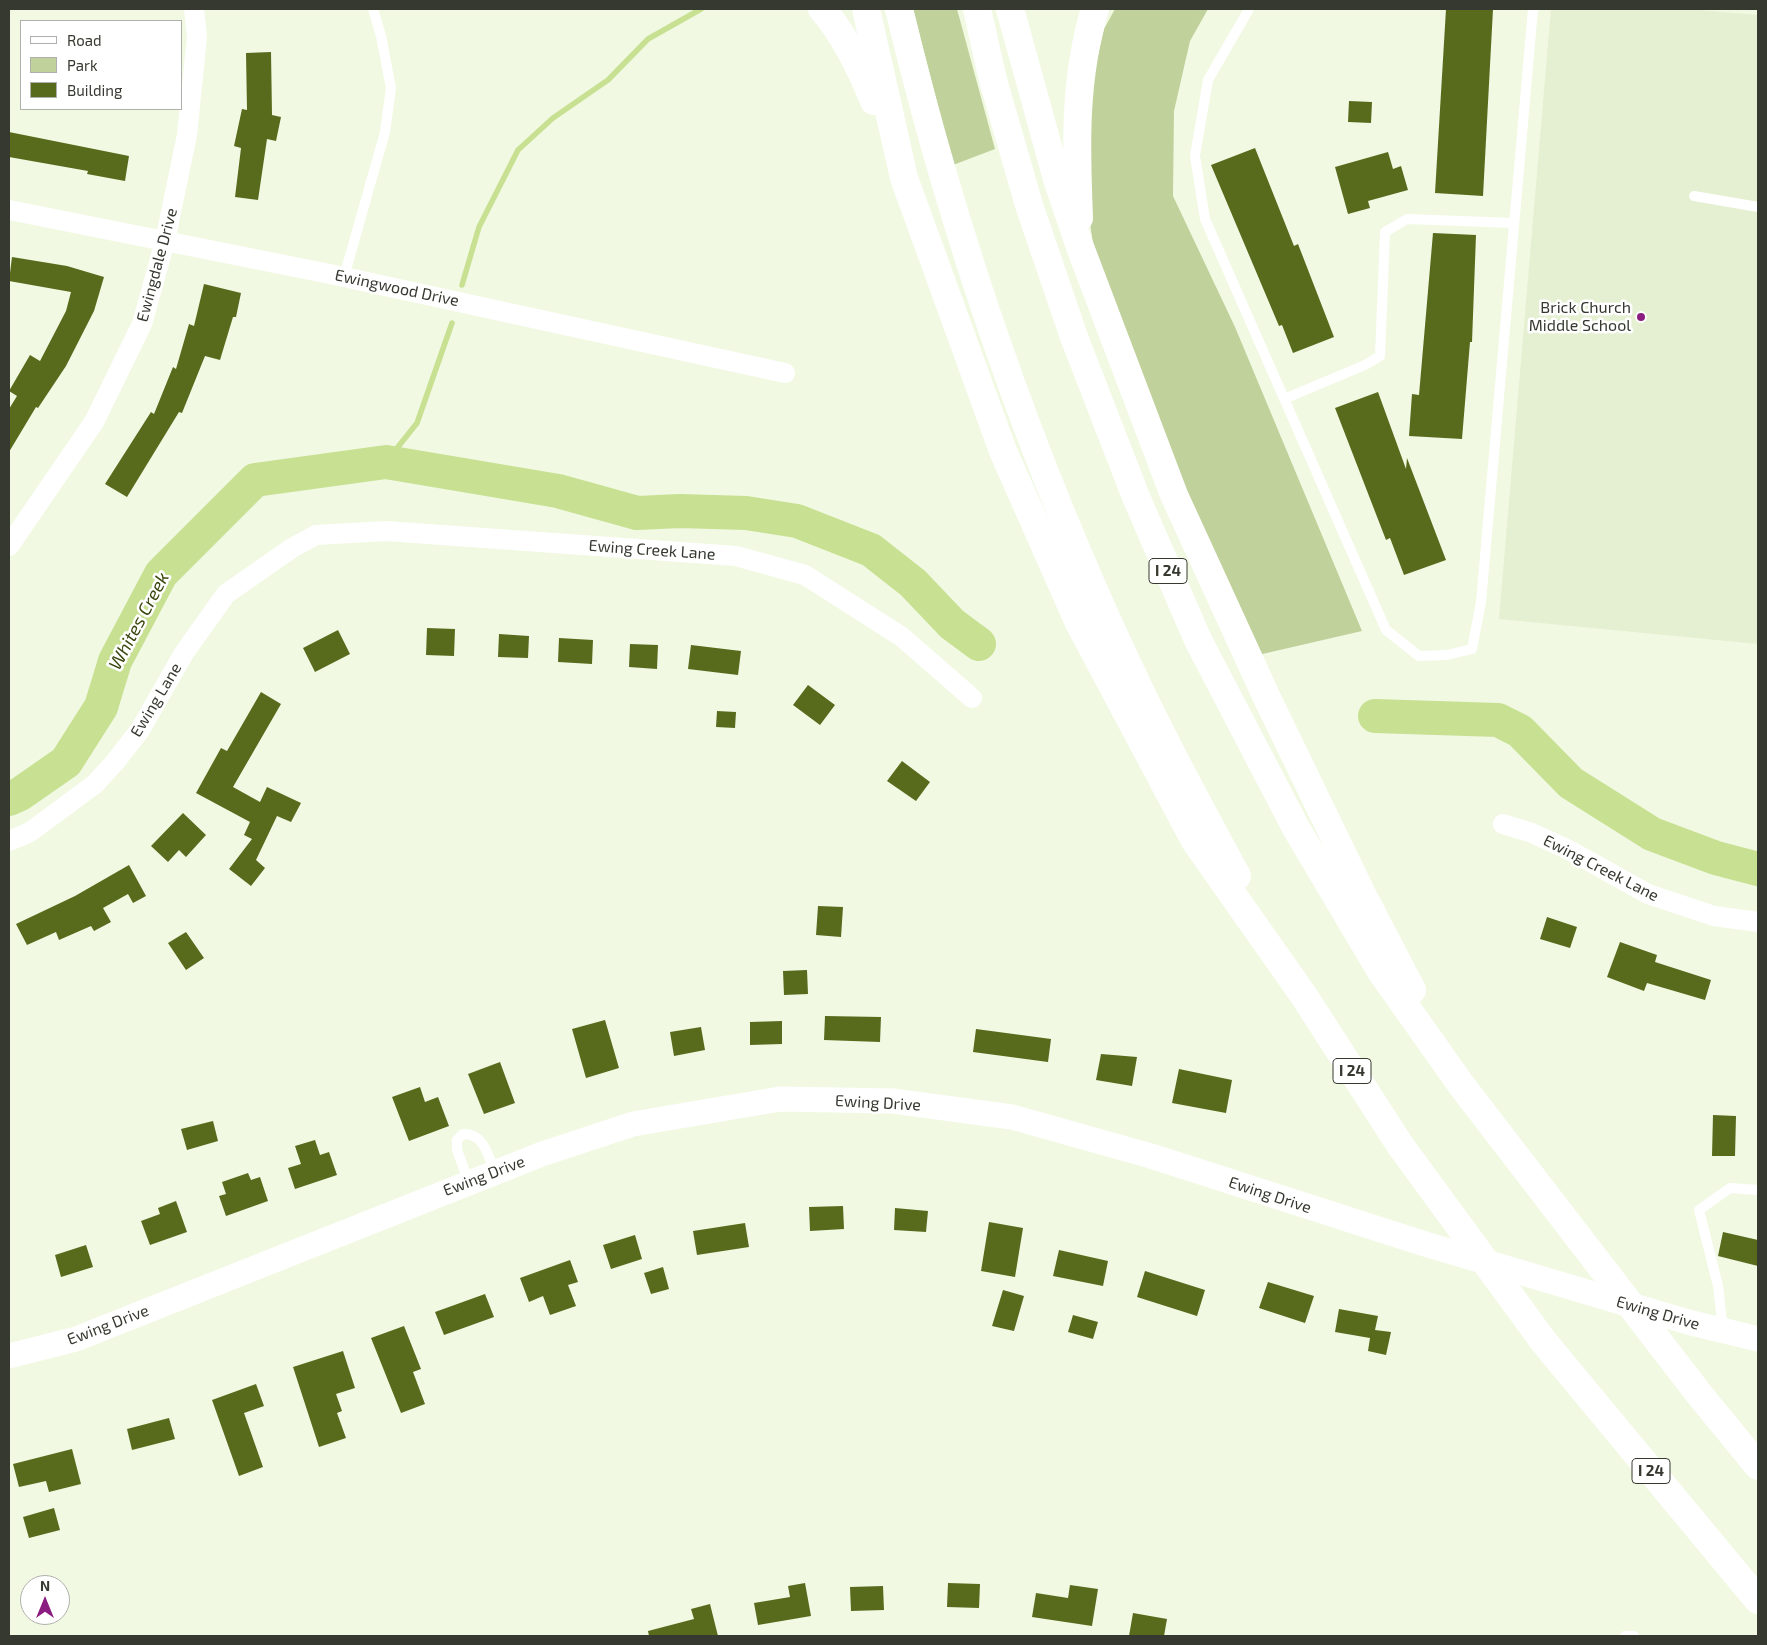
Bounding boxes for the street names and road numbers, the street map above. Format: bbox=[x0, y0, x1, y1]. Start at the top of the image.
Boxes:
street label: Ewingdale Drive bbox=[133, 206, 181, 324]
street label: Ewingwood Drive bbox=[333, 265, 461, 311]
street label: Ewing Creek Lane bbox=[588, 536, 716, 564]
road number: I 24 bbox=[1149, 558, 1187, 584]
street label: Ewing Lane bbox=[126, 660, 186, 740]
street label: Ewing Creek Lane bbox=[1540, 831, 1662, 905]
road number: I 24 bbox=[1333, 1058, 1371, 1084]
street label: Ewing Drive bbox=[835, 1091, 921, 1115]
street label: Ewing Drive bbox=[440, 1152, 528, 1200]
street label: Ewing Drive bbox=[1226, 1173, 1314, 1217]
street label: Ewing Drive bbox=[1614, 1292, 1702, 1334]
street label: Ewing Drive bbox=[64, 1301, 152, 1349]
road number: I 24 bbox=[1632, 1458, 1670, 1484]

